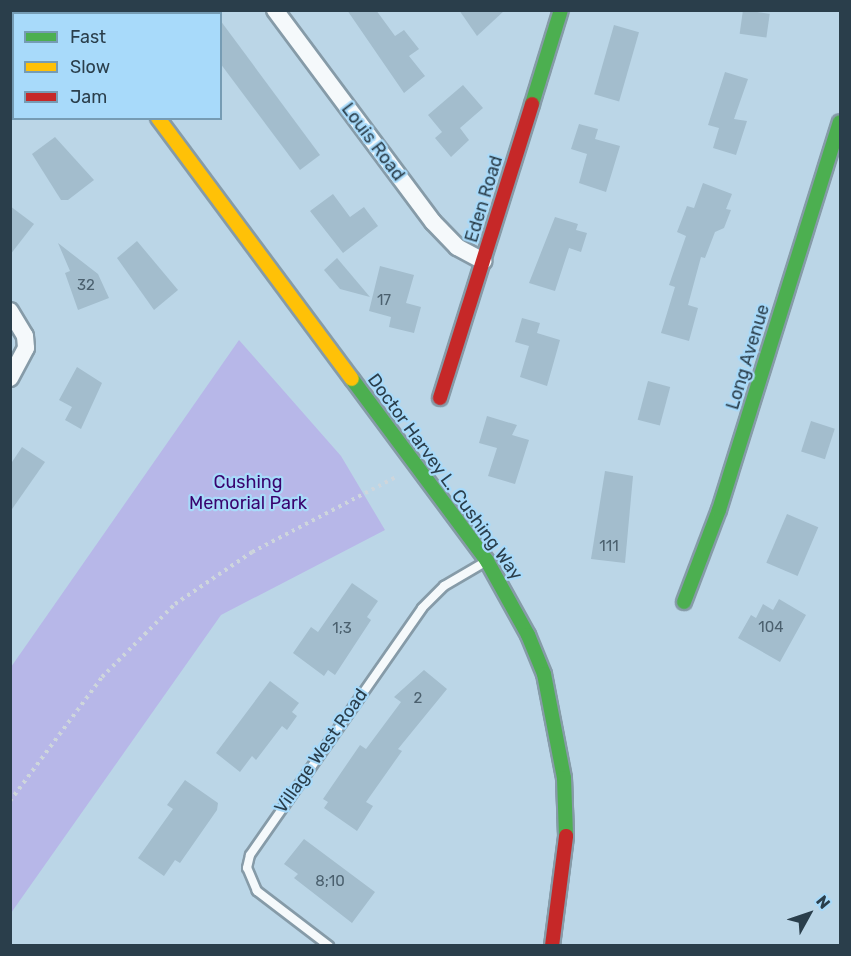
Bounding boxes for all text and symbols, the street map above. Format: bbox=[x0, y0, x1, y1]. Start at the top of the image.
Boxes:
legend bbox=[12, 12, 222, 120]
text: Fast bbox=[70, 26, 106, 48]
text: Slow bbox=[70, 56, 110, 78]
text: Jam bbox=[70, 86, 107, 108]
street label: Louis Road bbox=[337, 99, 409, 185]
street label: Eden Road bbox=[461, 153, 507, 245]
house number: 32 bbox=[77, 277, 95, 295]
house number: 17 bbox=[377, 292, 391, 310]
street label: Long Avenue bbox=[722, 302, 774, 412]
street label: Doctor Harvey L. Cushing Way bbox=[363, 369, 527, 585]
park label: Cushing Memorial Park bbox=[189, 472, 307, 514]
house number: 111 bbox=[599, 538, 619, 556]
house number: 104 bbox=[758, 619, 784, 637]
house number: 1;3 bbox=[332, 620, 352, 638]
street label: Village West Road bbox=[270, 684, 372, 818]
house number: 2 bbox=[414, 690, 422, 708]
house number: 8;10 bbox=[315, 873, 345, 891]
north arrow bbox=[779, 884, 839, 944]
text: N bbox=[812, 892, 834, 913]

